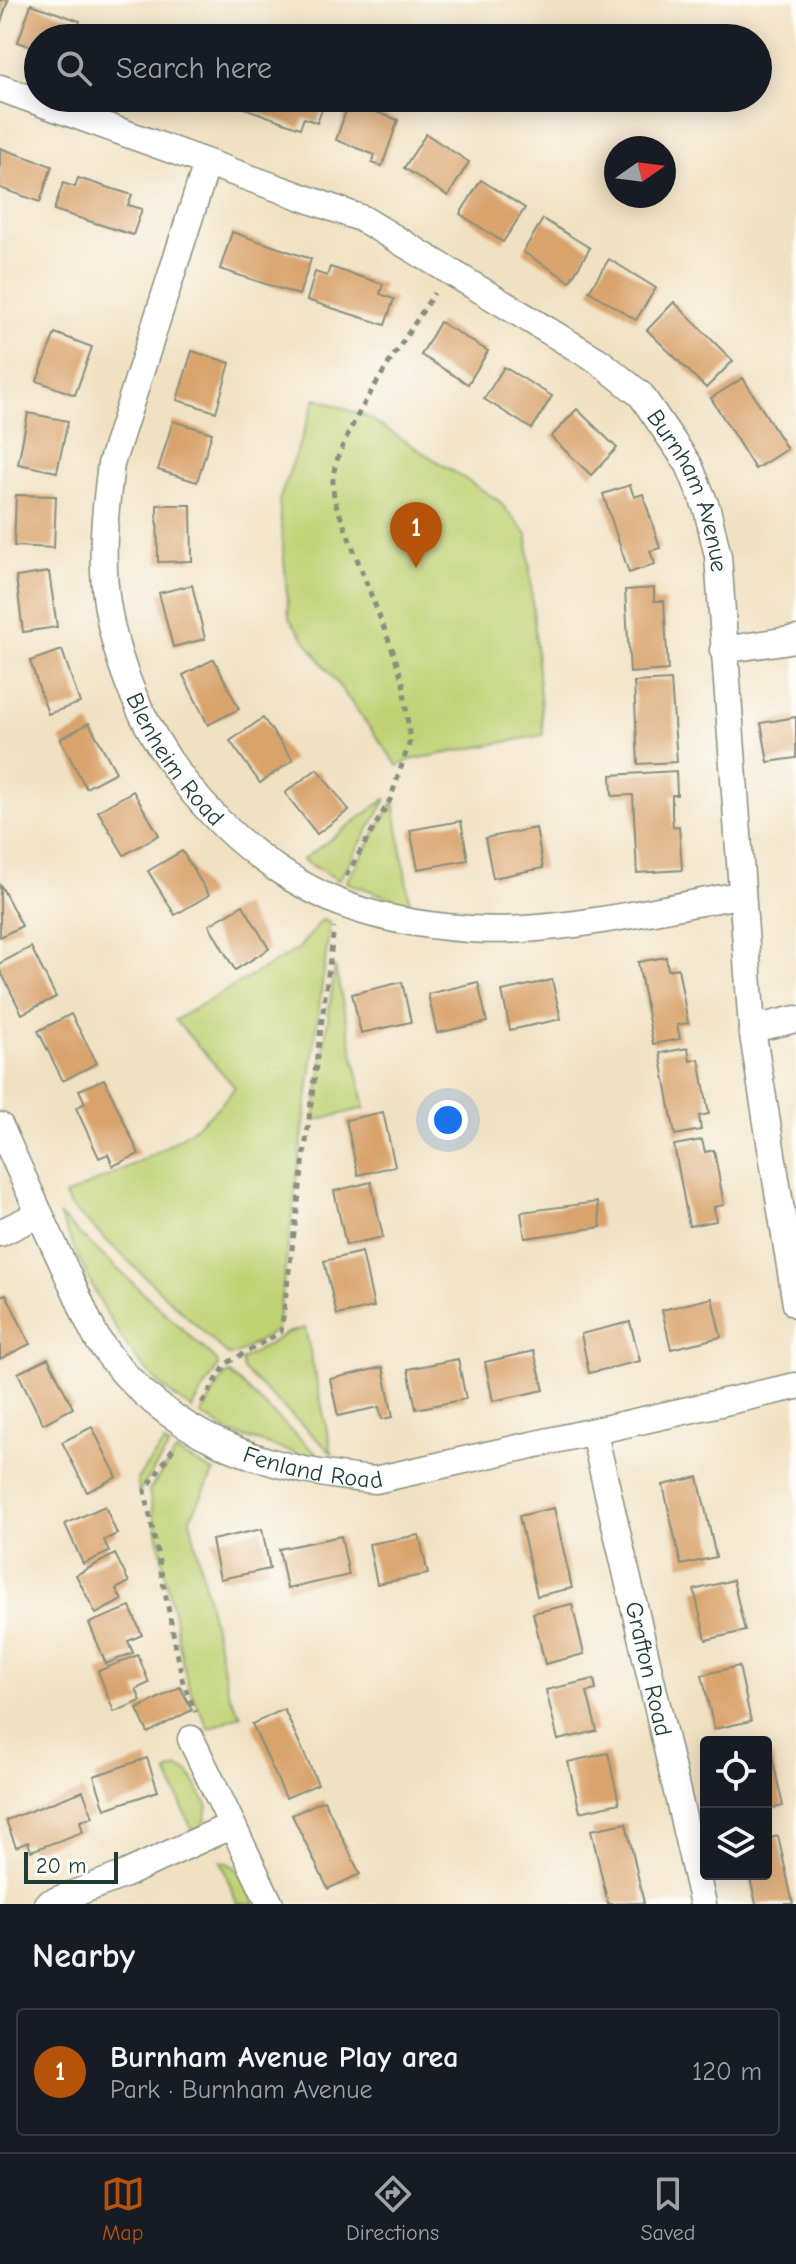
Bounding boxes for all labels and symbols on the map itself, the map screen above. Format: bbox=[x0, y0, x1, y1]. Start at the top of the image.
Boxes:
north arrow bbox=[604, 136, 676, 208]
street label: Burnham Avenue bbox=[641, 404, 733, 573]
pin: 1 bbox=[390, 502, 442, 568]
street label: Blenheim Road bbox=[120, 688, 230, 832]
your location bbox=[428, 1100, 468, 1140]
street label: Fenland Road bbox=[239, 1440, 385, 1495]
street label: Grafton Road bbox=[619, 1599, 678, 1739]
scale bar bbox=[24, 1848, 118, 1884]

